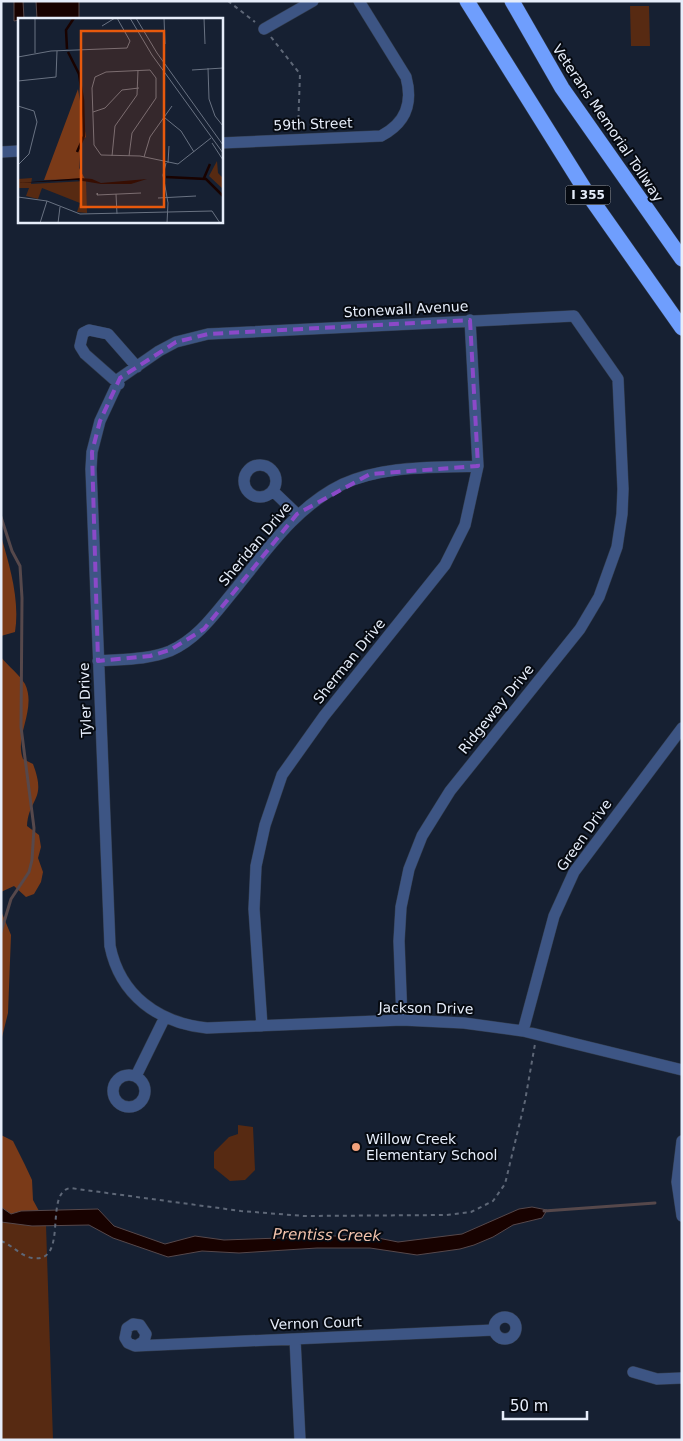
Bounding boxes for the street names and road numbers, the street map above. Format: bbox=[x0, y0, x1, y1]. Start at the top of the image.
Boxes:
street label: Veterans Memorial Tollway bbox=[549, 41, 667, 205]
street label: 59th Street bbox=[273, 115, 353, 133]
road number: I 355 bbox=[566, 186, 610, 204]
street label: Stonewall Avenue bbox=[343, 298, 469, 320]
street label: Sheridan Drive bbox=[215, 499, 295, 589]
street label: Sherman Drive bbox=[310, 615, 388, 707]
street label: Ridgeway Drive bbox=[455, 661, 537, 757]
street label: Tyler Drive bbox=[76, 662, 94, 739]
street label: Green Drive bbox=[553, 796, 615, 874]
street label: Jackson Drive bbox=[377, 999, 474, 1017]
street label: Vernon Court bbox=[270, 1313, 363, 1333]

